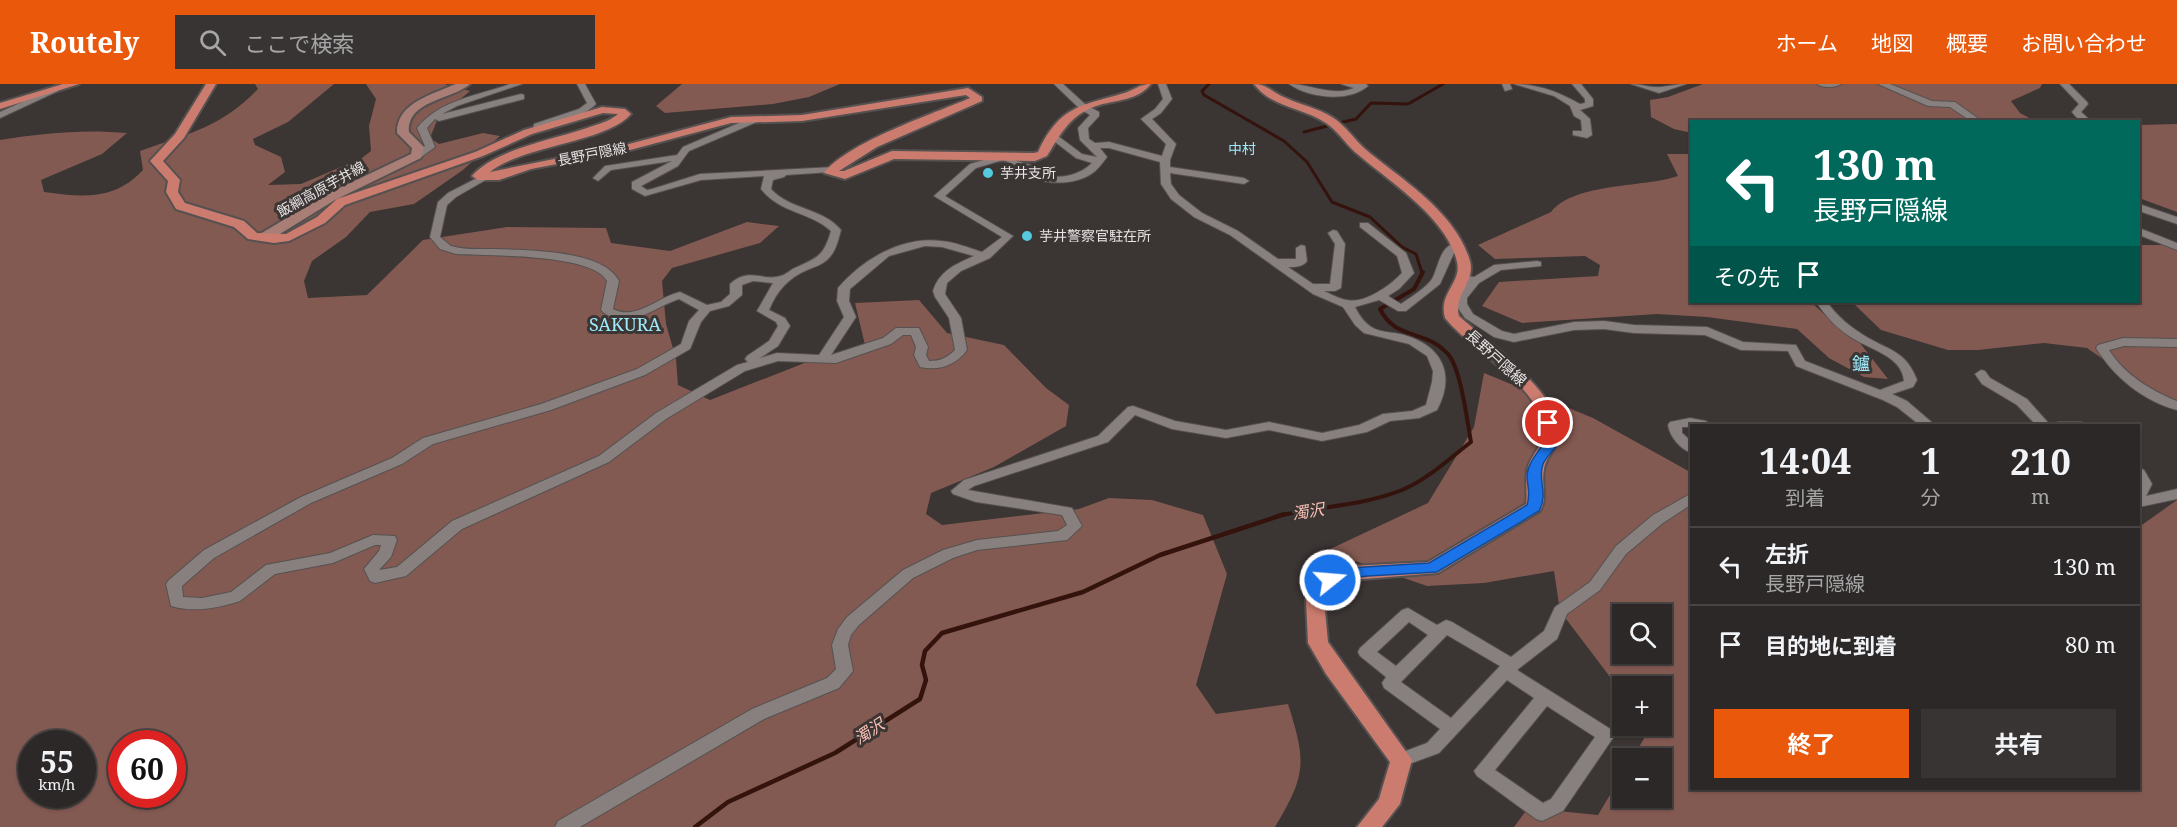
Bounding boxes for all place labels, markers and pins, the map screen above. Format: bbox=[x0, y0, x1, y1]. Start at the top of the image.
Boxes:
place label: 芋井支所 bbox=[1000, 163, 1056, 182]
marker: 芋井支所 bbox=[981, 166, 995, 180]
place label: 芋井警察官駐在所 bbox=[1039, 226, 1151, 245]
marker: 芋井警察官駐在所 bbox=[1020, 229, 1034, 243]
pin bbox=[1522, 397, 1573, 448]

